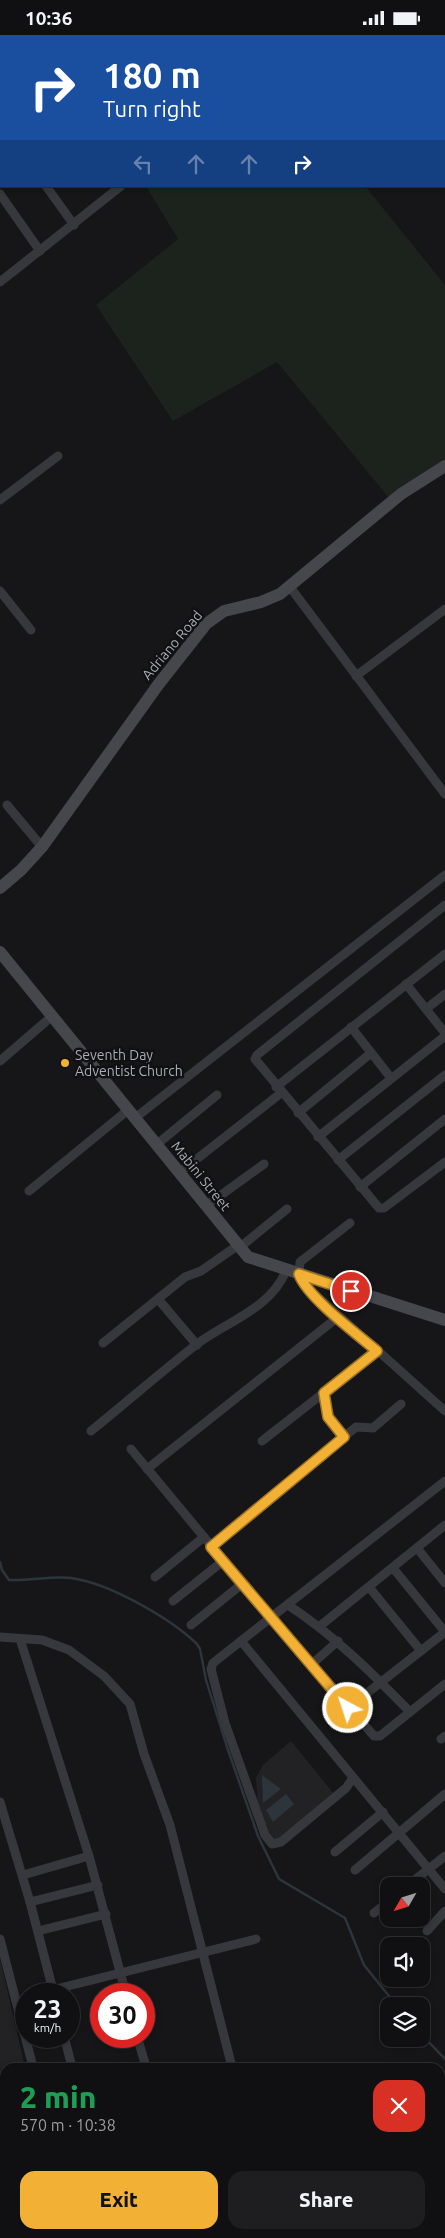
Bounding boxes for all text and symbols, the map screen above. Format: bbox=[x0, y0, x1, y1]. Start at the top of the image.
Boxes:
text: 10:36 bbox=[25, 7, 73, 29]
icon: right bbox=[20, 55, 85, 120]
text: 180 m bbox=[103, 55, 201, 95]
text: Turn right bbox=[103, 96, 201, 121]
icon: left bbox=[129, 150, 157, 178]
icon: ahead bbox=[182, 150, 210, 178]
icon: ahead bbox=[235, 150, 263, 178]
icon: right bbox=[288, 150, 316, 178]
street label: Adriano Road bbox=[139, 607, 205, 683]
place label: Seventh Day Adventist Church bbox=[75, 1047, 183, 1079]
marker: Seventh Day Adventist Church bbox=[59, 1057, 71, 1069]
street label: Mabini Street bbox=[168, 1138, 234, 1214]
pin bbox=[330, 1270, 372, 1312]
icon: arrive bbox=[337, 1277, 365, 1305]
position arrow bbox=[321, 1681, 373, 1733]
north arrow bbox=[380, 1877, 430, 1927]
map controls bbox=[380, 1877, 430, 2047]
button: sound bbox=[380, 1937, 430, 1987]
speed limit sign: 30 bbox=[90, 1983, 155, 2048]
text: 23 bbox=[33, 1995, 62, 2023]
button: layers bbox=[380, 1997, 430, 2047]
text: km/h bbox=[34, 2021, 61, 2034]
text: 2 min bbox=[20, 2080, 96, 2114]
button: close bbox=[373, 2080, 425, 2132]
text: 570 m · 10:38 bbox=[20, 2116, 116, 2134]
button: Exit bbox=[20, 2171, 218, 2229]
button: Share bbox=[228, 2171, 425, 2229]

